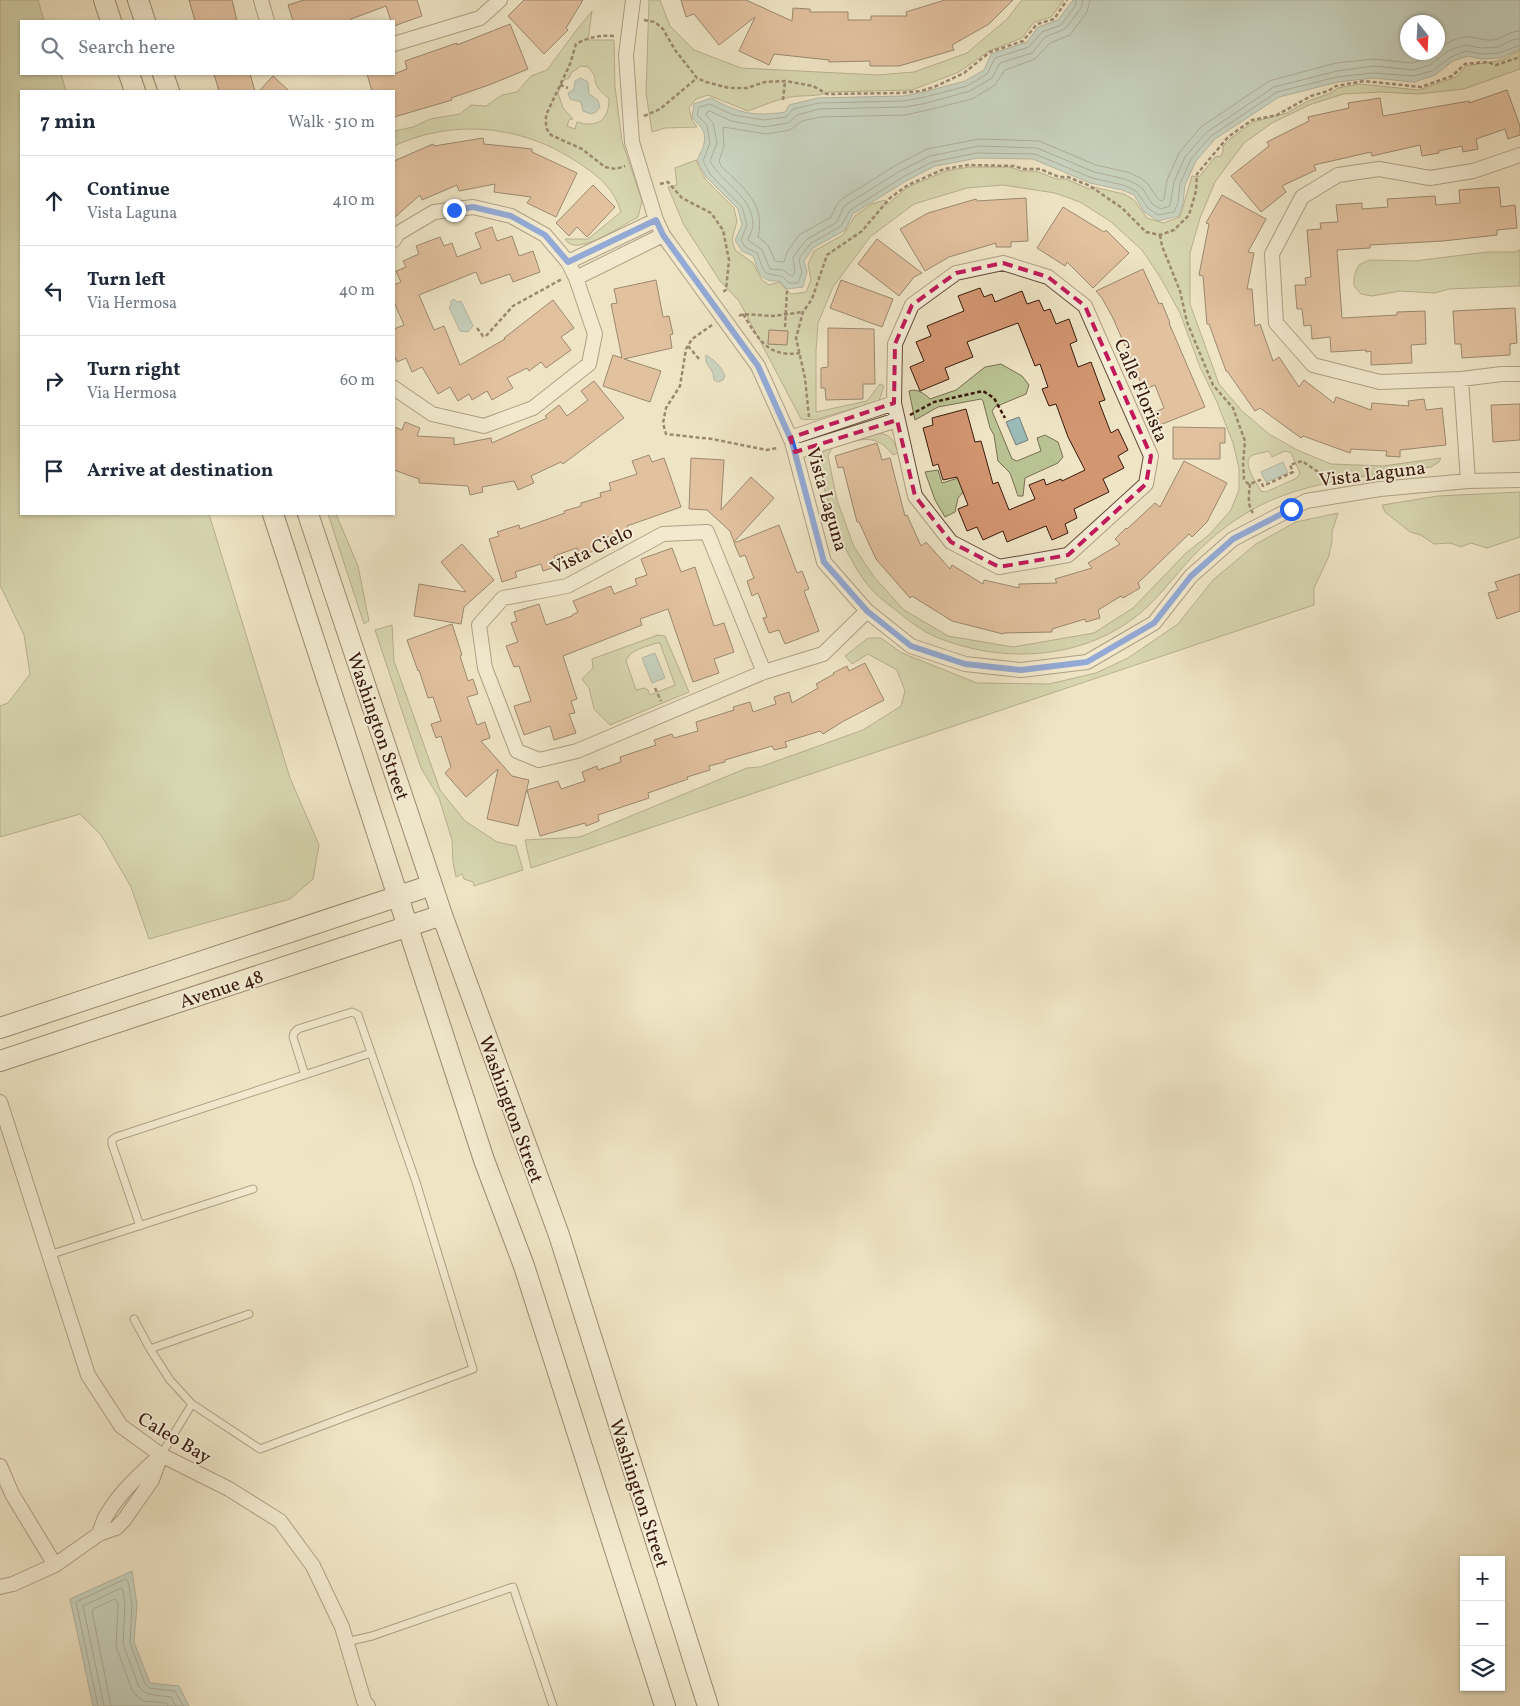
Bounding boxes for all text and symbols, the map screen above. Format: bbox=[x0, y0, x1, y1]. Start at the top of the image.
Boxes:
north arrow bbox=[1400, 15, 1445, 60]
search box bbox=[20, 20, 395, 75]
icon: search bbox=[38, 34, 66, 62]
text: Search here bbox=[78, 35, 175, 61]
text: 7 min bbox=[40, 108, 96, 137]
text: Walk · 510 m bbox=[288, 112, 375, 134]
text: Continue bbox=[87, 177, 170, 203]
icon: ahead bbox=[40, 187, 68, 215]
text: 410 m bbox=[332, 190, 375, 212]
route end bbox=[443, 199, 466, 222]
text: Vista Laguna bbox=[87, 203, 177, 225]
text: Turn left bbox=[87, 267, 166, 293]
icon: left bbox=[40, 277, 68, 305]
text: 40 m bbox=[339, 280, 375, 302]
text: Via Hermosa bbox=[87, 293, 177, 315]
street label: Calle Florista bbox=[1107, 335, 1174, 447]
text: Turn right bbox=[87, 357, 180, 383]
icon: right bbox=[40, 367, 68, 395]
text: 60 m bbox=[340, 370, 375, 392]
text: Via Hermosa bbox=[87, 383, 177, 405]
street label: Vista Laguna bbox=[799, 444, 853, 555]
street label: Vista Laguna bbox=[1317, 456, 1427, 494]
icon: arrive bbox=[40, 457, 68, 485]
text: Arrive at destination bbox=[87, 458, 273, 484]
route start bbox=[1280, 498, 1303, 521]
street label: Vista Cielo bbox=[546, 520, 637, 582]
street label: Washington Street bbox=[340, 649, 415, 804]
street label: Avenue 48 bbox=[176, 964, 267, 1016]
street label: Washington Street bbox=[471, 1032, 549, 1187]
street label: Caleo Bay bbox=[132, 1407, 216, 1471]
street label: Washington Street bbox=[602, 1416, 675, 1572]
map controls bbox=[1460, 1556, 1505, 1691]
button: + bbox=[1460, 1556, 1505, 1601]
button: − bbox=[1460, 1601, 1505, 1646]
button: layers bbox=[1460, 1646, 1505, 1691]

